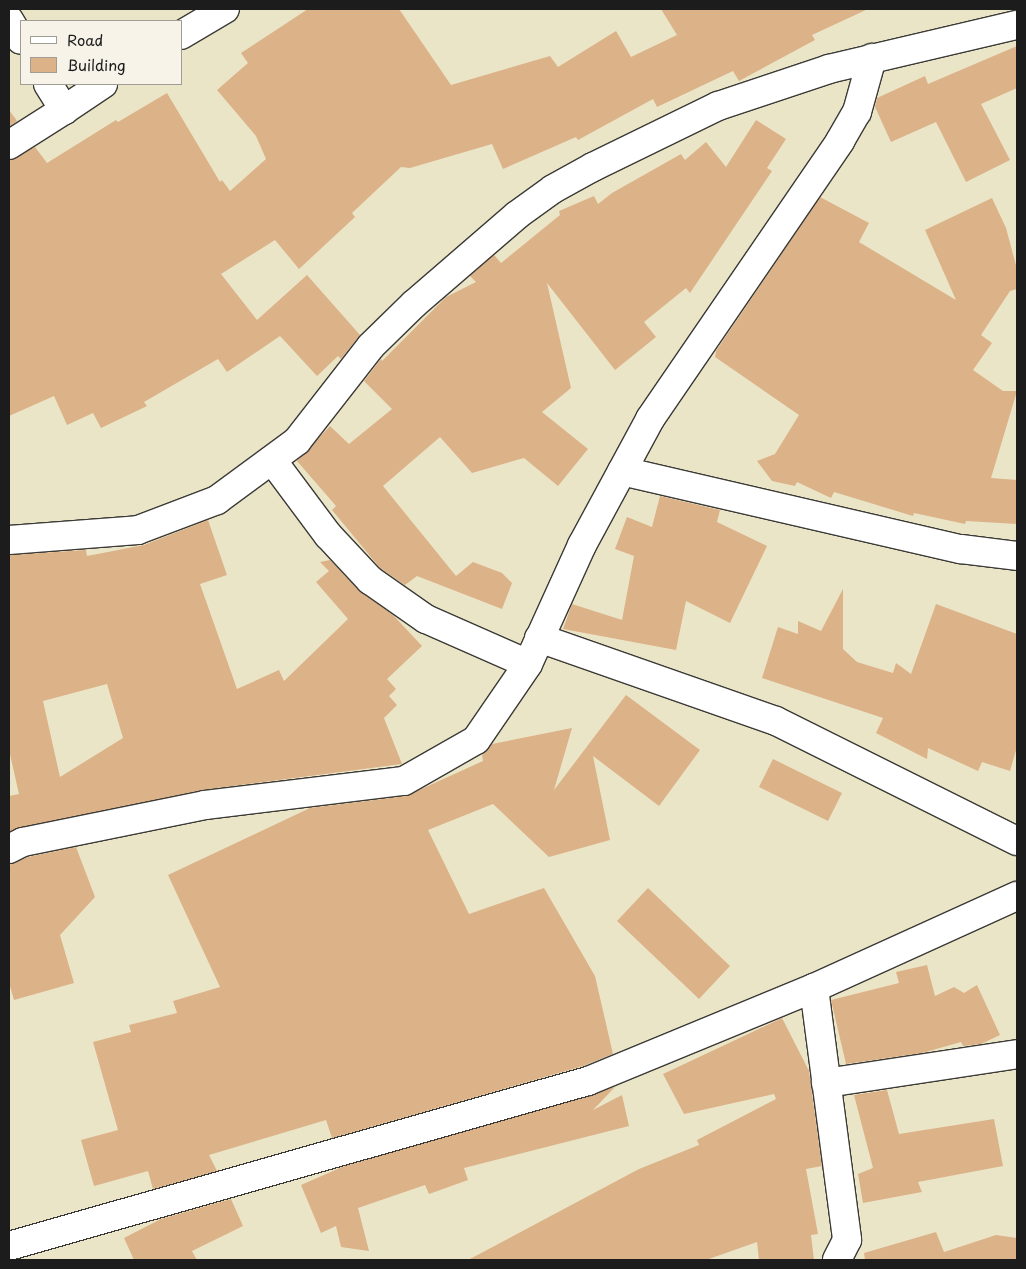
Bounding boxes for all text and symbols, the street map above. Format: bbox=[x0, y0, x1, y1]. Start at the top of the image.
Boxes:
legend bbox=[20, 20, 182, 85]
text: Road bbox=[67, 28, 103, 51]
text: Building bbox=[67, 53, 126, 76]

